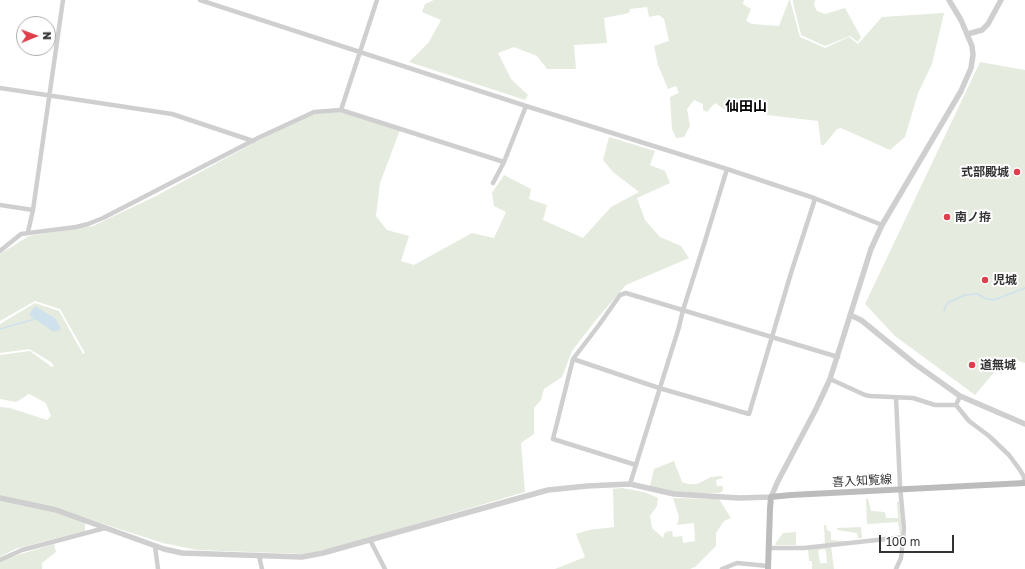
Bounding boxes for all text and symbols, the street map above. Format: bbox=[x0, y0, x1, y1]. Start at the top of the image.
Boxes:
north arrow bbox=[16, 16, 56, 56]
text: N bbox=[41, 31, 54, 40]
district label: 仙田山 bbox=[725, 99, 767, 115]
place label: 式部殿城 bbox=[961, 165, 1009, 179]
marker: 式部殿城 bbox=[1012, 167, 1022, 177]
place label: 南ノ拵 bbox=[955, 210, 991, 224]
marker: 南ノ拵 bbox=[942, 212, 952, 222]
place label: 児城 bbox=[993, 273, 1017, 287]
marker: 児城 bbox=[980, 275, 990, 285]
place label: 道無城 bbox=[980, 358, 1016, 372]
marker: 道無城 bbox=[967, 360, 977, 370]
street label: 喜入知覧線 bbox=[832, 472, 892, 490]
scale bar bbox=[881, 527, 956, 553]
text: 100 m bbox=[886, 534, 920, 549]

